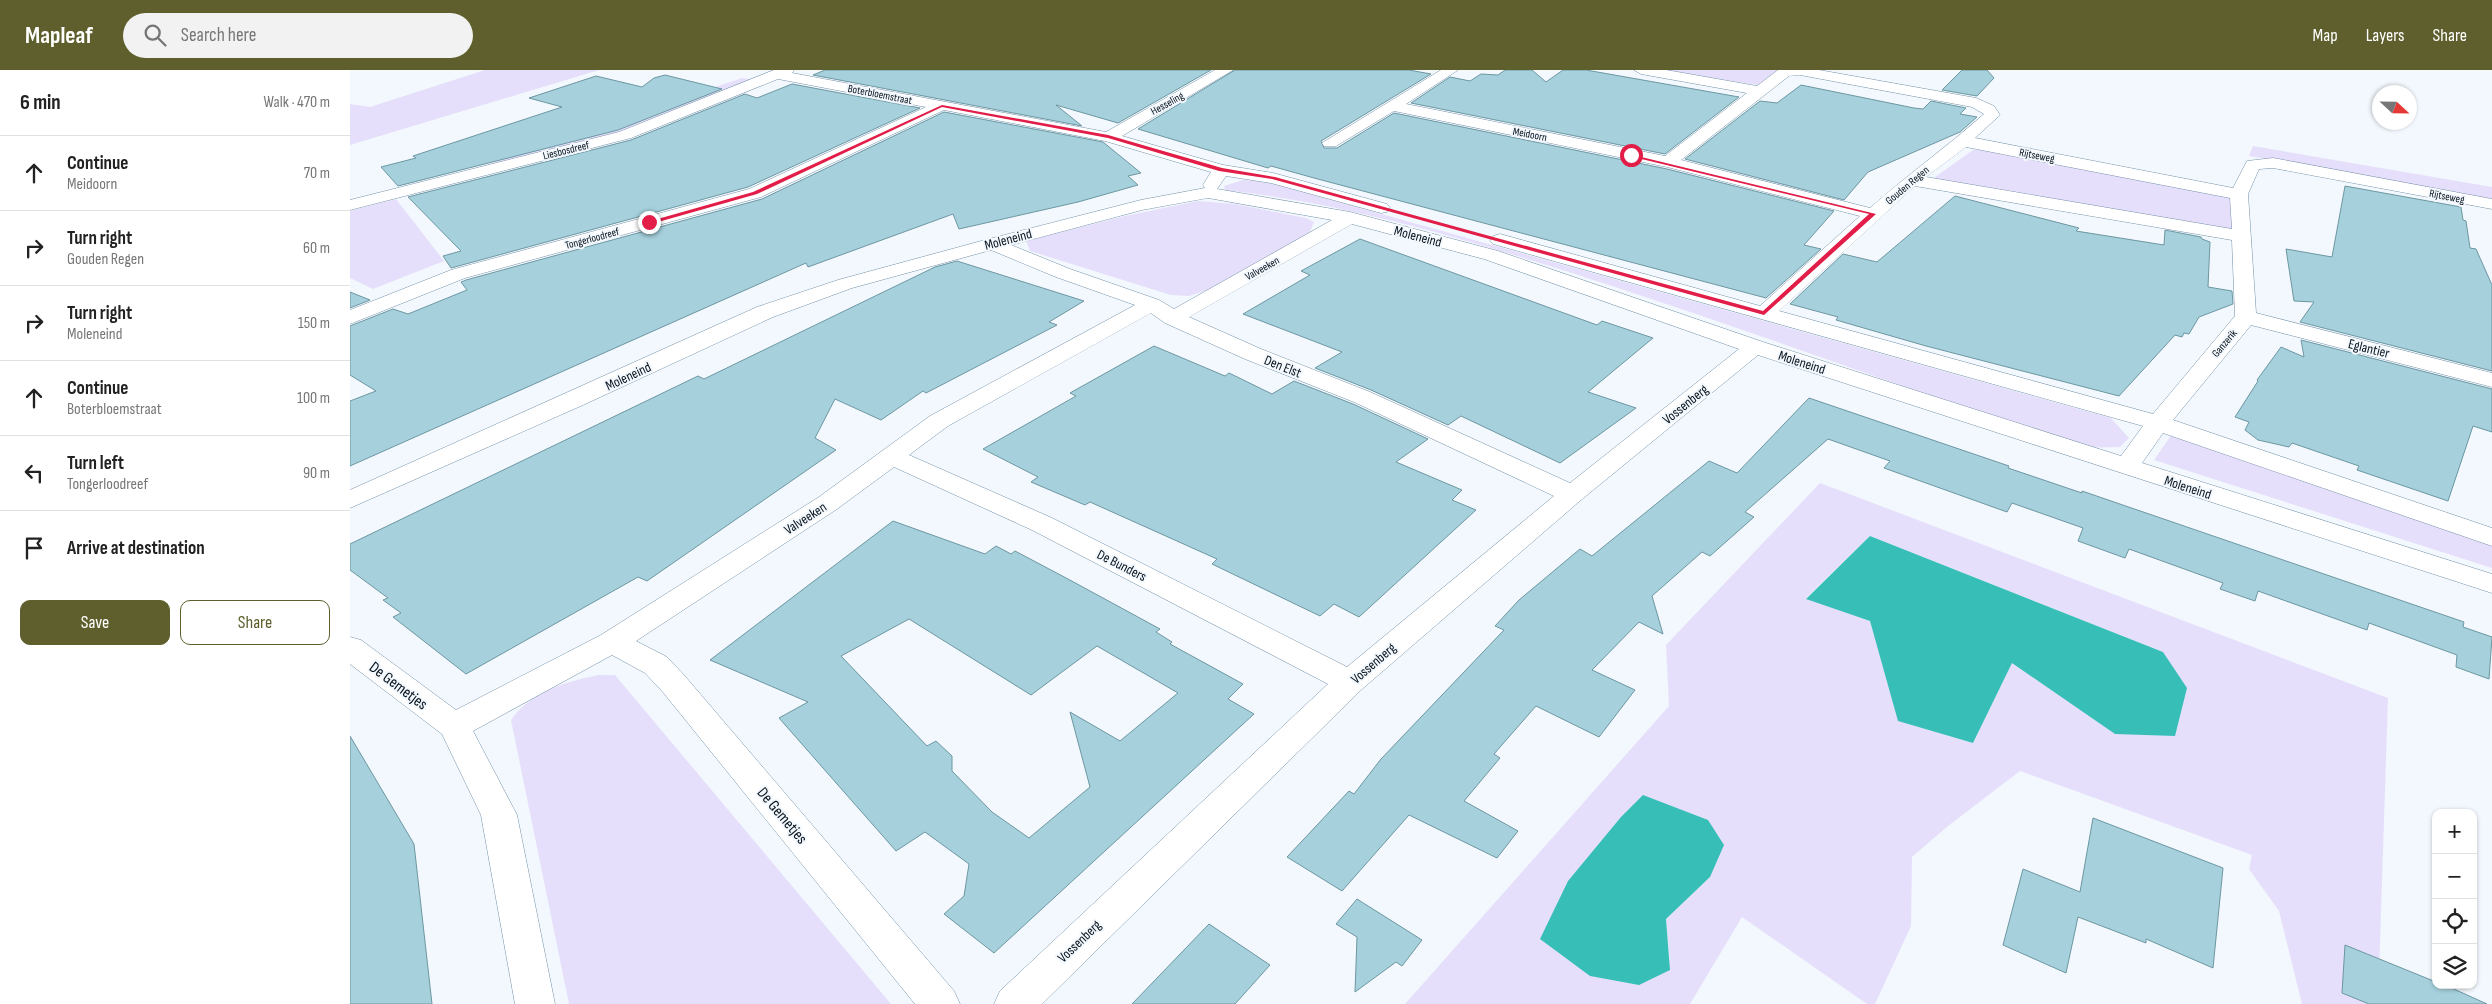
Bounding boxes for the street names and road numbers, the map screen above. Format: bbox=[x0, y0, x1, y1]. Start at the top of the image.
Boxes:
street label: Boterbloemstraat bbox=[847, 82, 914, 107]
street label: Hesseling bbox=[1149, 89, 1187, 118]
street label: Meidoorn bbox=[1512, 125, 1548, 144]
street label: Liesbosdreef bbox=[542, 138, 591, 162]
street label: Rijtseweg bbox=[2018, 146, 2056, 165]
street label: Gouden Regen bbox=[1883, 163, 1932, 207]
street label: Rijtseweg bbox=[2428, 187, 2466, 206]
street label: Moleneind bbox=[1392, 222, 1444, 251]
street label: Tongerloodreef bbox=[564, 225, 622, 252]
street label: Moleneind bbox=[983, 225, 1034, 254]
street label: Valveeken bbox=[1243, 254, 1282, 283]
street label: Ganzerik bbox=[2209, 326, 2240, 360]
street label: Eglantier bbox=[2346, 335, 2391, 362]
street label: Moleneind bbox=[1776, 347, 1828, 378]
street label: Den Elst bbox=[1262, 351, 1304, 382]
street label: Moleneind bbox=[603, 358, 654, 394]
street label: Vossenberg bbox=[1659, 381, 1712, 428]
street label: Moleneind bbox=[2162, 472, 2214, 503]
street label: Valveeken bbox=[781, 498, 830, 538]
street label: De Bunders bbox=[1094, 546, 1149, 585]
street label: Vossenberg bbox=[1347, 639, 1400, 687]
street label: De Gemetjes bbox=[365, 658, 431, 714]
street label: De Gemetjes bbox=[753, 784, 811, 848]
street label: Vossenberg bbox=[1054, 916, 1105, 966]

